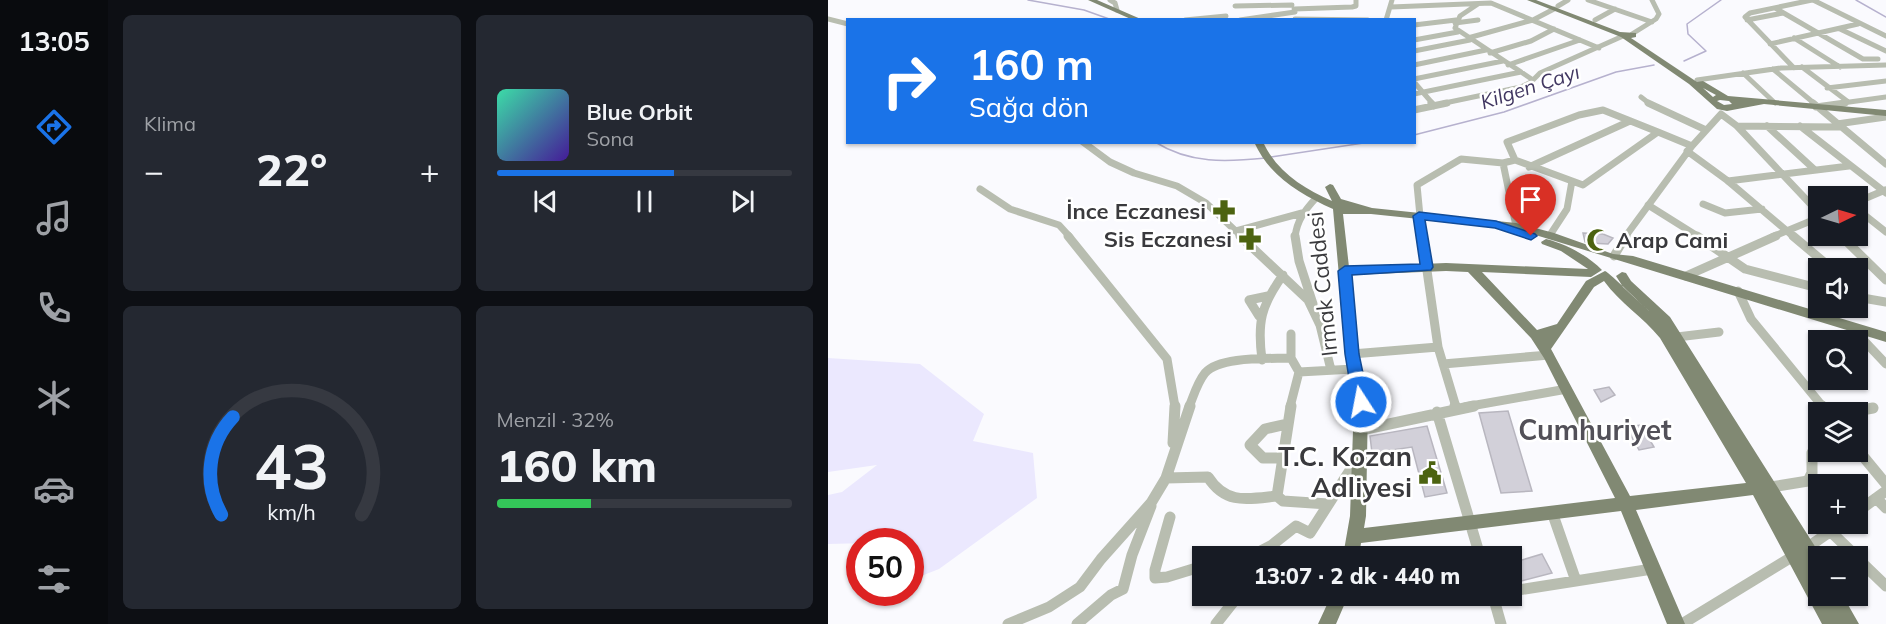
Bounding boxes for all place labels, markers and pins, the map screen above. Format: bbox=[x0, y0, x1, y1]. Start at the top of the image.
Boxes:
pin bbox=[1505, 174, 1556, 236]
place label: İnce Eczanesi bbox=[1066, 197, 1206, 225]
pharmacy icon: İnce Eczanesi bbox=[1211, 198, 1237, 224]
place label: Sis Eczanesi bbox=[1104, 225, 1232, 253]
pharmacy icon: Sis Eczanesi bbox=[1237, 226, 1263, 252]
place label: Arap Cami bbox=[1616, 226, 1728, 254]
mosque icon: Arap Cami bbox=[1585, 227, 1611, 253]
place label: T.C. Kozan Adliyesi bbox=[1278, 439, 1412, 504]
public building icon: T.C. Kozan Adliyesi bbox=[1417, 460, 1443, 486]

